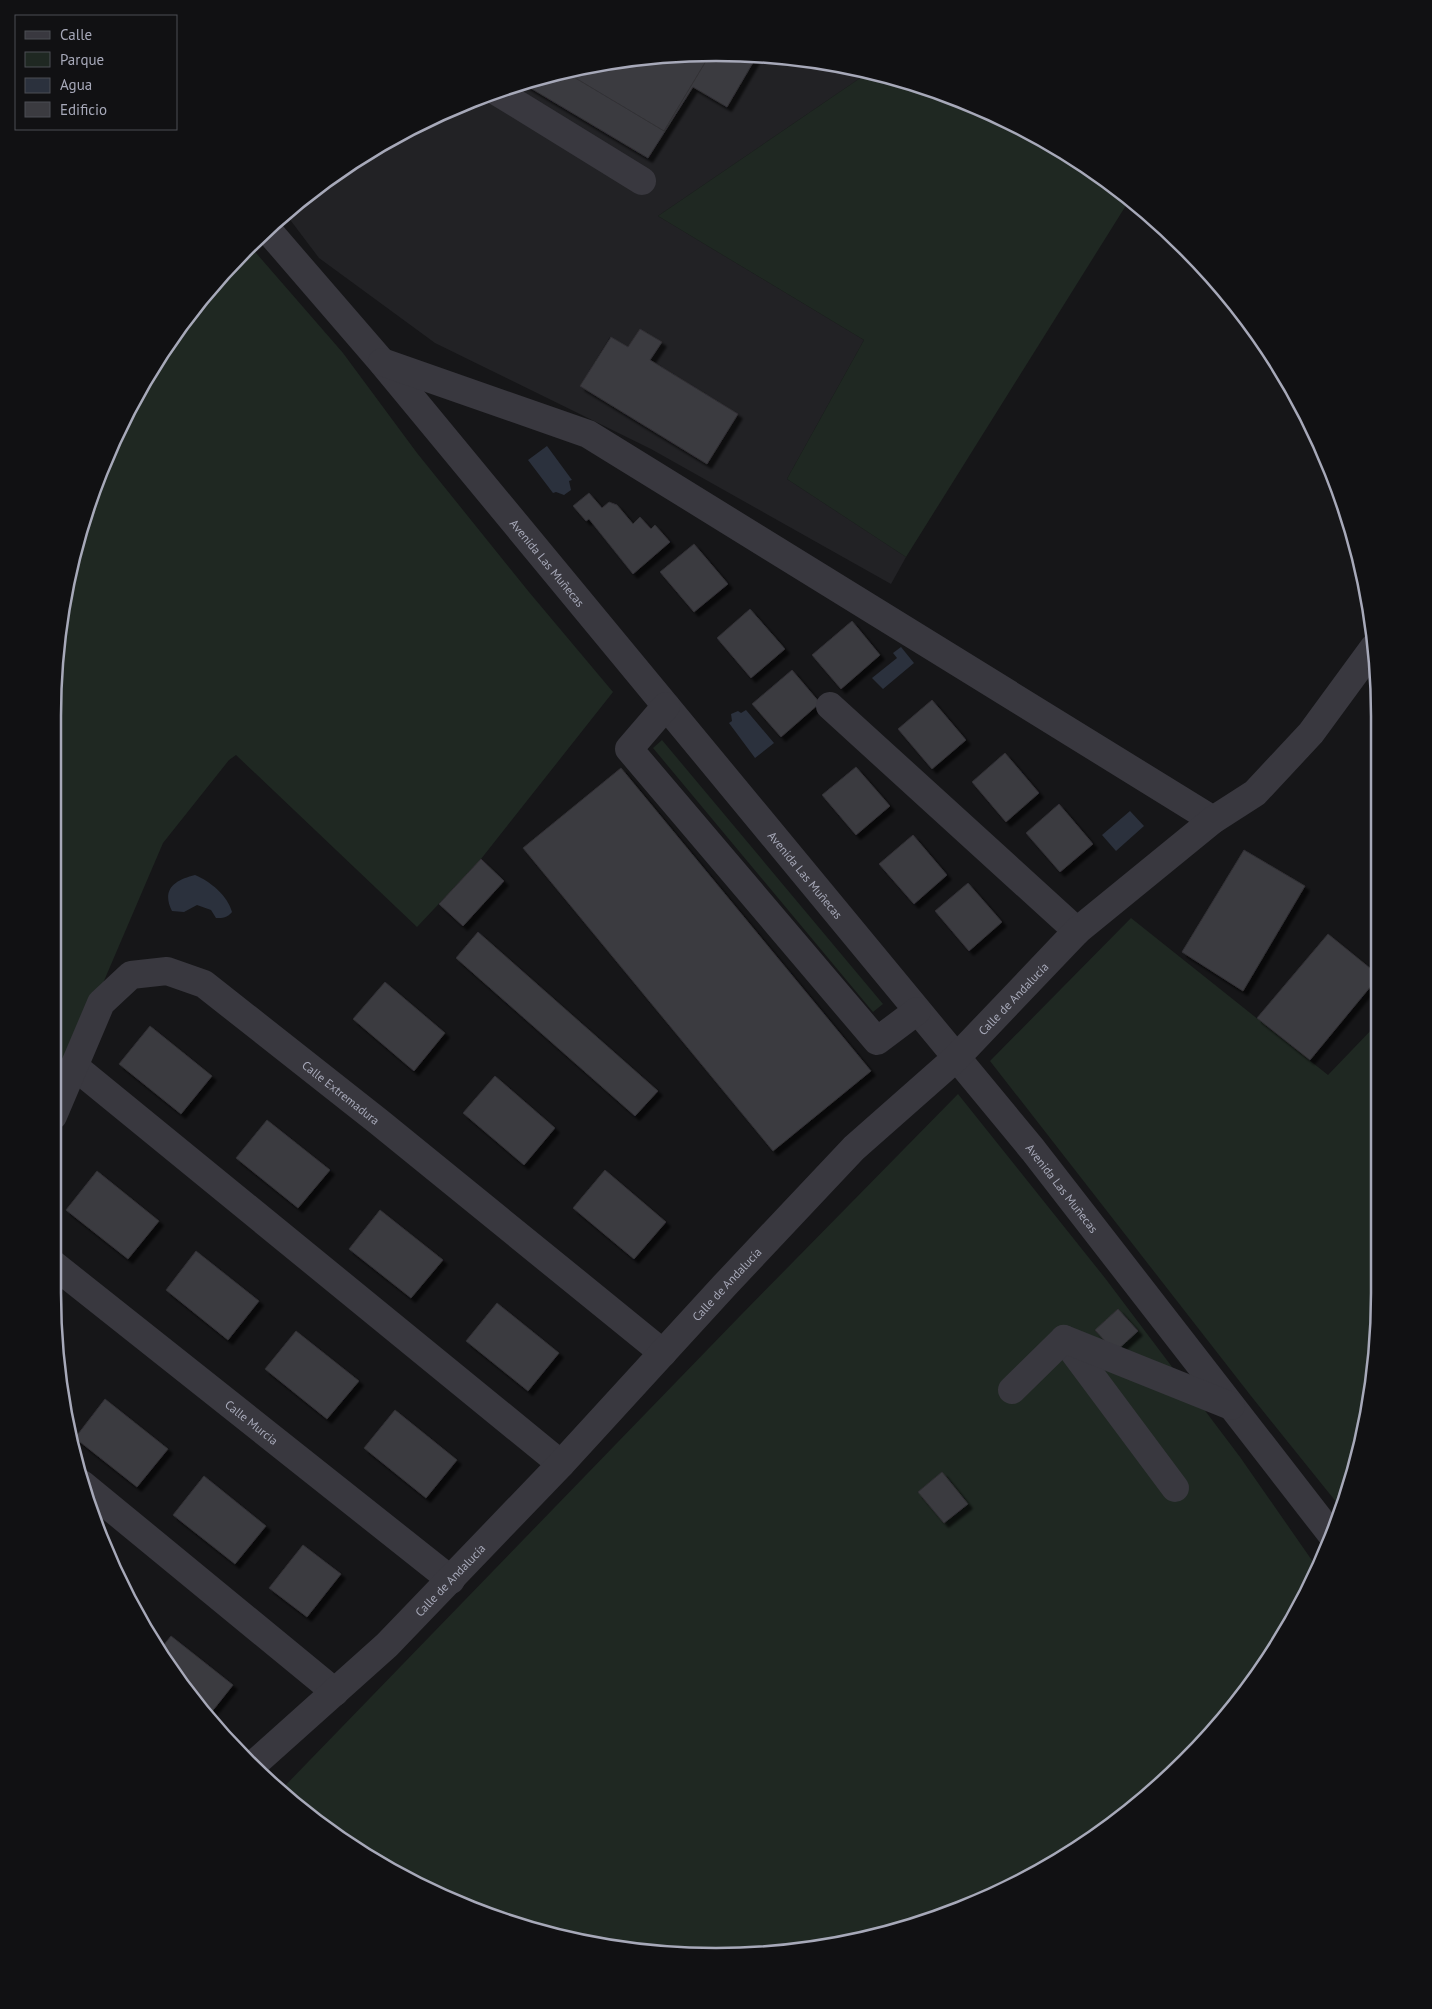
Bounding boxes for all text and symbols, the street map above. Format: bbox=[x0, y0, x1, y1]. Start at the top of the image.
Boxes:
legend bbox=[15, 15, 178, 130]
text: Calle bbox=[60, 25, 92, 44]
text: Parque bbox=[60, 50, 104, 69]
text: Agua bbox=[60, 75, 92, 94]
text: Edificio bbox=[60, 100, 107, 119]
street label: Avenida Las Muñecas bbox=[507, 516, 588, 609]
street label: Avenida Las Muñecas bbox=[765, 828, 846, 922]
street label: Calle de Andalucía bbox=[975, 959, 1051, 1038]
street label: Calle Extremadura bbox=[299, 1057, 383, 1127]
street label: Avenida Las Muñecas bbox=[1023, 1140, 1102, 1236]
street label: Calle de Andalucía bbox=[688, 1244, 764, 1324]
street label: Calle Murcia bbox=[222, 1396, 282, 1448]
street label: Calle de Andalucía bbox=[411, 1540, 488, 1619]

